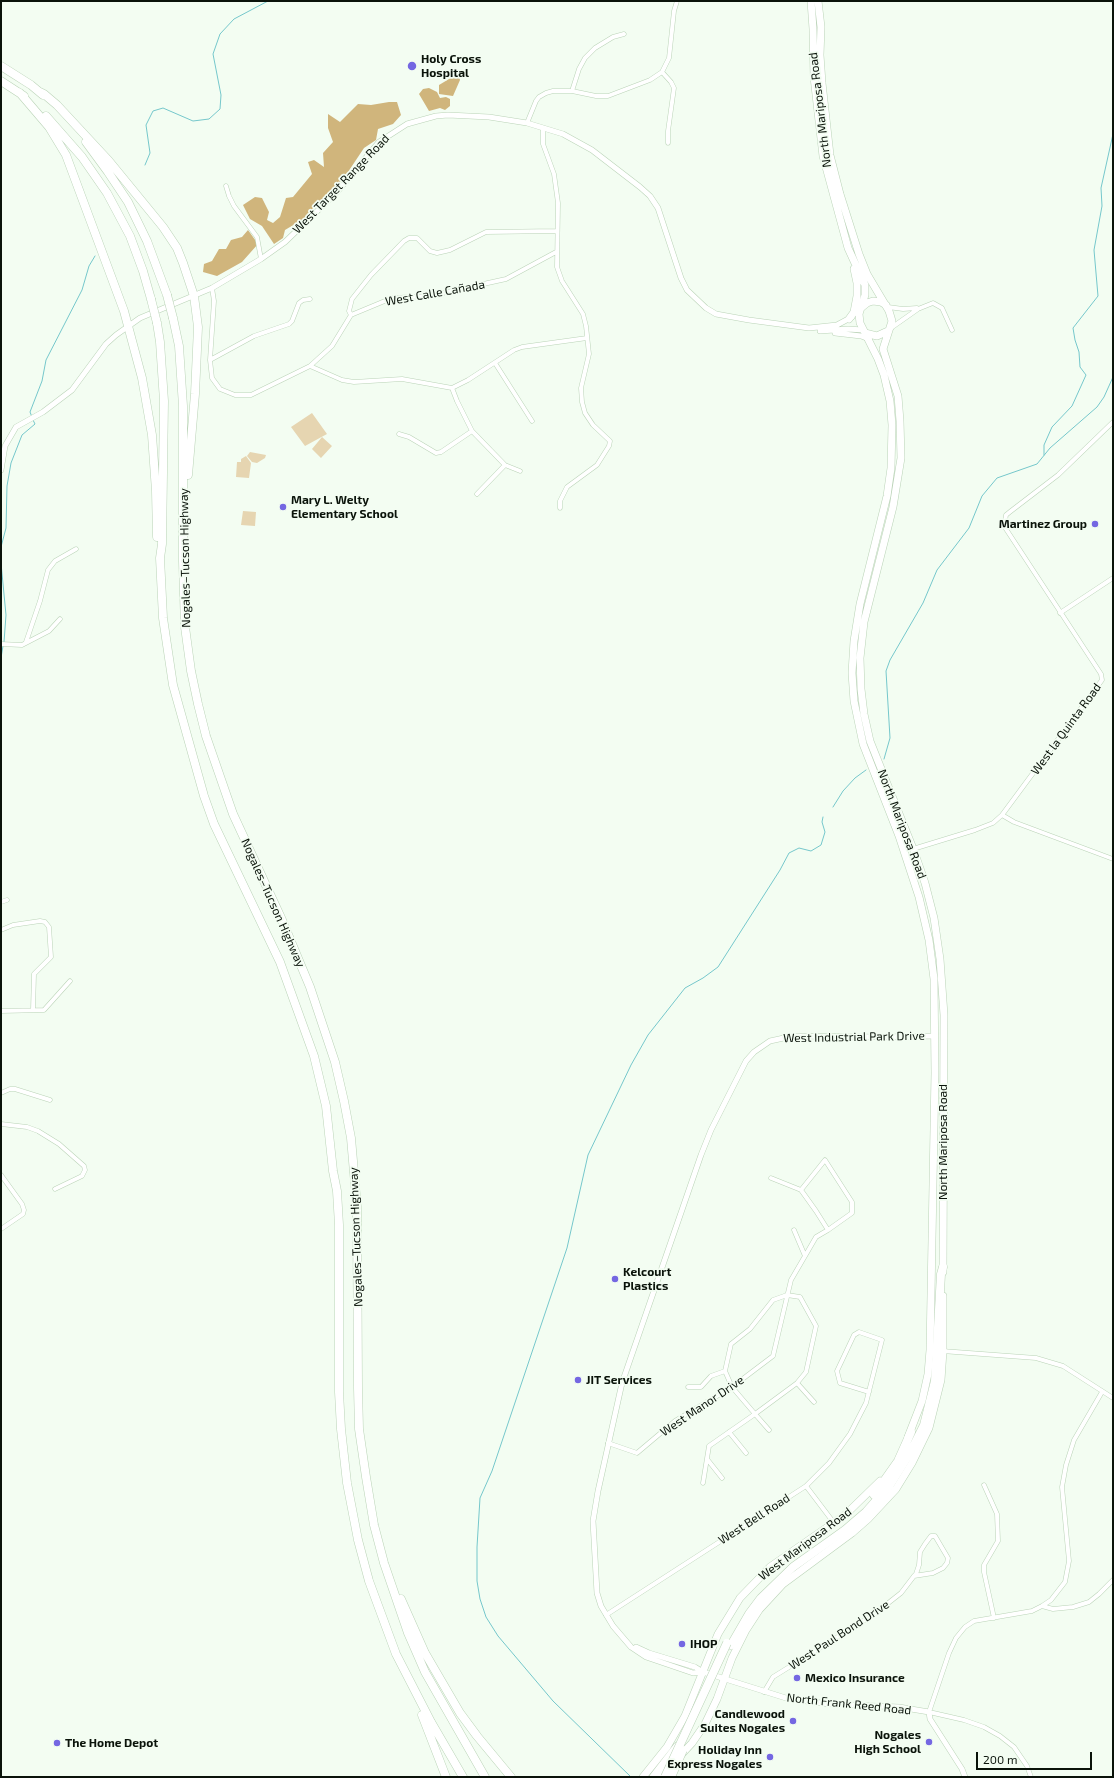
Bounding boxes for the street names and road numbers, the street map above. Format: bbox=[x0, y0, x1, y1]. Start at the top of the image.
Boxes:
street label: North Mariposa Road bbox=[806, 52, 834, 168]
street label: West Target Range Road bbox=[290, 131, 392, 237]
street label: West Calle Cañada bbox=[384, 277, 486, 309]
street label: Nogales–Tucson Highway bbox=[177, 488, 193, 628]
street label: West la Quinta Road bbox=[1028, 680, 1104, 778]
street label: North Mariposa Road bbox=[874, 767, 930, 881]
street label: Nogales–Tucson Highway bbox=[238, 836, 308, 970]
street label: West Industrial Park Drive bbox=[783, 1029, 925, 1045]
street label: North Mariposa Road bbox=[936, 1084, 950, 1200]
street label: Nogales–Tucson Highway bbox=[346, 1167, 366, 1307]
street label: West Manor Drive bbox=[657, 1373, 747, 1439]
street label: West Bell Road bbox=[716, 1491, 792, 1547]
street label: West Mariposa Road bbox=[756, 1504, 854, 1584]
street label: West Paul Bond Drive bbox=[786, 1597, 892, 1673]
street label: North Frank Reed Road bbox=[786, 1690, 912, 1718]

